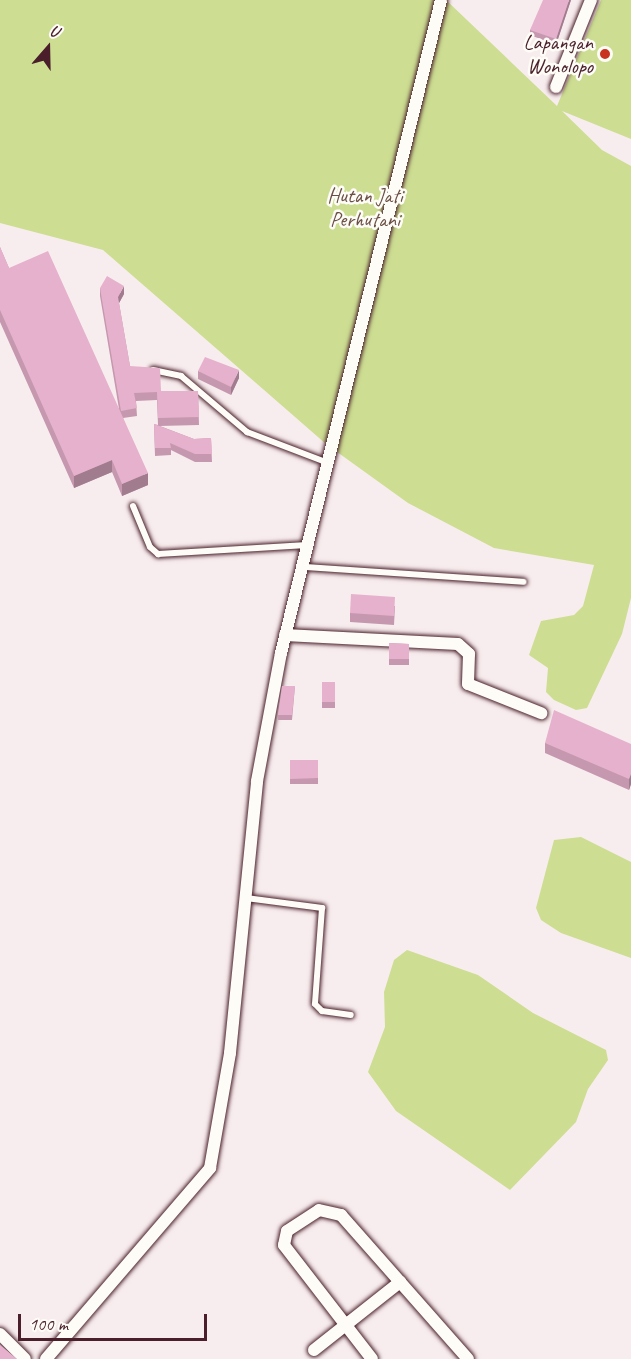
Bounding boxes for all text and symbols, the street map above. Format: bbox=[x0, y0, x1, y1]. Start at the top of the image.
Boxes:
north arrow bbox=[18, 18, 78, 78]
text: U bbox=[47, 20, 61, 42]
place label: Lapangan Wonolopo bbox=[524, 29, 593, 79]
marker: Lapangan Wonolopo bbox=[598, 47, 612, 61]
park label: Hutan Jati Perhutani bbox=[327, 182, 403, 232]
scale bar bbox=[21, 1302, 210, 1340]
text: 100 m bbox=[29, 1313, 68, 1335]

